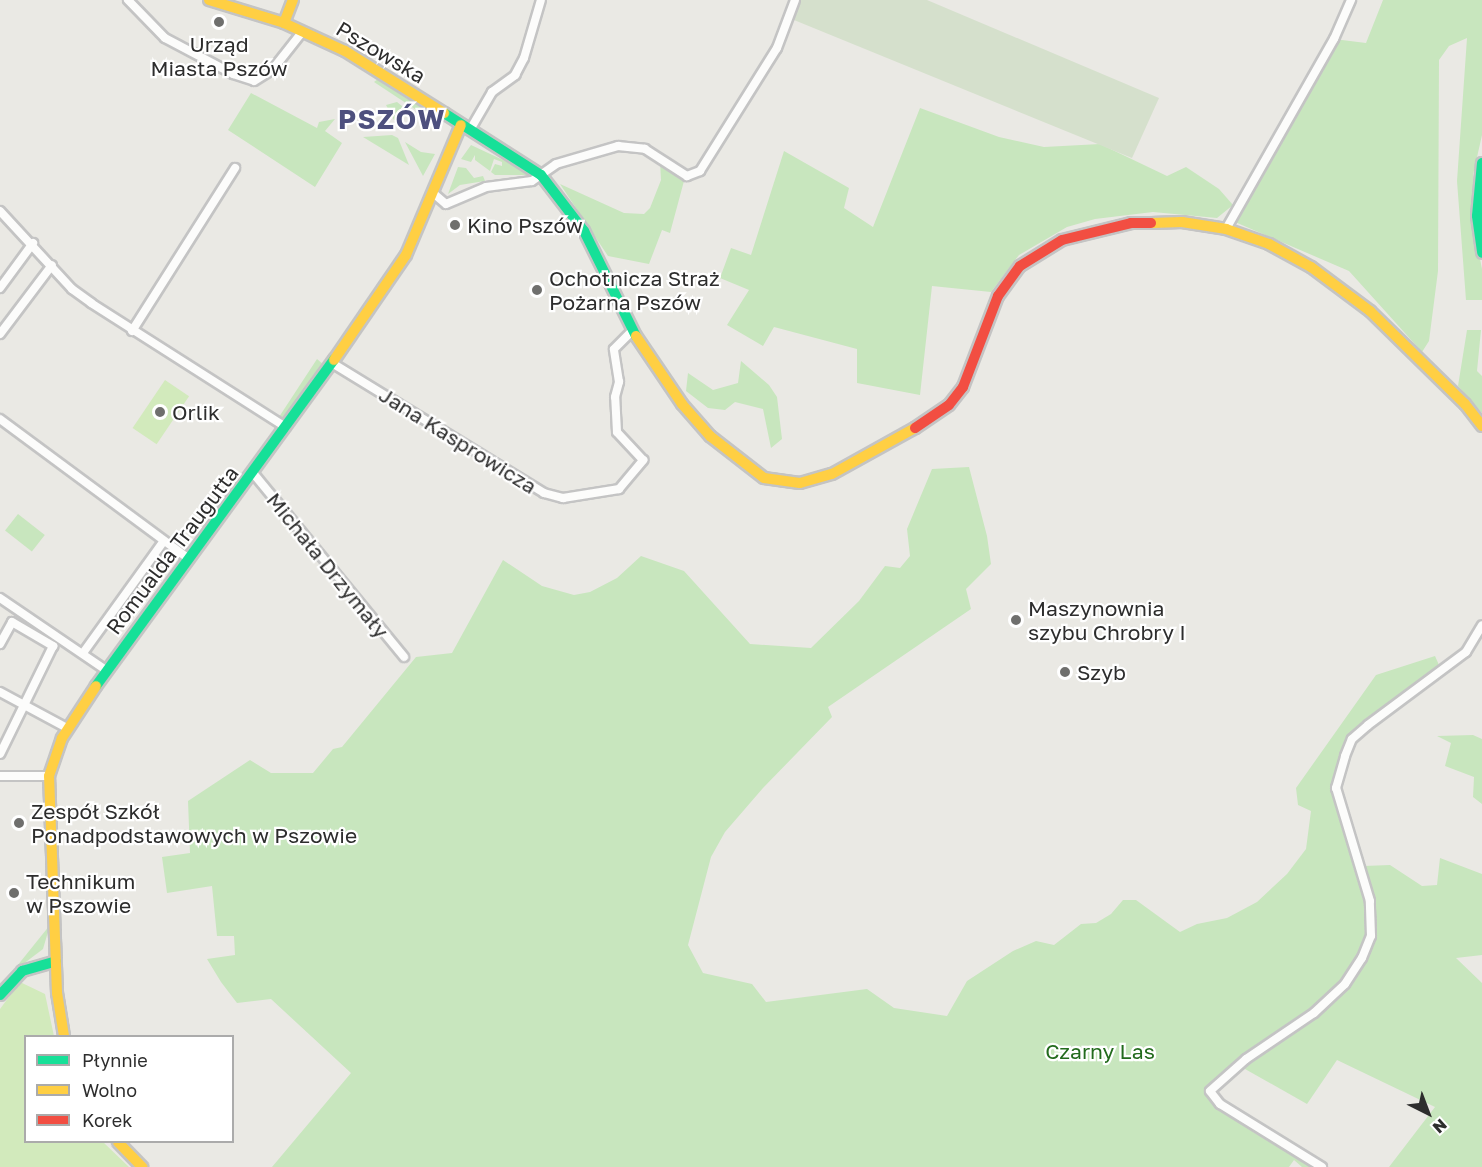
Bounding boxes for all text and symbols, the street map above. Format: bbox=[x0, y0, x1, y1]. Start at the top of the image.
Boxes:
marker: Urząd Miasta Pszów bbox=[212, 15, 226, 29]
street label: Pszowska bbox=[332, 16, 430, 88]
place label: Urząd Miasta Pszów bbox=[150, 31, 288, 81]
district label: PSZÓW bbox=[338, 104, 446, 136]
place label: Kino Pszów bbox=[467, 212, 583, 238]
marker: Kino Pszów bbox=[448, 218, 462, 232]
place label: Ochotnicza Straż Pożarna Pszów bbox=[549, 265, 720, 315]
marker: Ochotnicza Straż Pożarna Pszów bbox=[530, 283, 544, 297]
street label: Jana Kasprowicza bbox=[375, 381, 541, 499]
place label: Orlik bbox=[172, 399, 220, 425]
marker: Orlik bbox=[153, 405, 167, 419]
street label: Romualda Traugutta bbox=[101, 461, 243, 639]
street label: Michała Drzymały bbox=[262, 487, 394, 643]
place label: Maszynownia szybu Chrobry I bbox=[1028, 595, 1186, 645]
marker: Maszynownia szybu Chrobry I bbox=[1009, 613, 1023, 627]
place label: Szyb bbox=[1077, 659, 1126, 685]
marker: Szyb bbox=[1058, 665, 1072, 679]
place label: Zespół Szkół Ponadpodstawowych w Pszowie bbox=[31, 798, 357, 848]
marker: Zespół Szkół Ponadpodstawowych w Pszowie bbox=[12, 816, 26, 830]
place label: Technikum w Pszowie bbox=[26, 868, 135, 918]
marker: Technikum w Pszowie bbox=[7, 886, 21, 900]
legend bbox=[24, 1035, 234, 1143]
park label: Czarny Las bbox=[1045, 1038, 1155, 1064]
text: Płynnie bbox=[82, 1049, 148, 1071]
text: Wolno bbox=[82, 1079, 137, 1101]
north arrow bbox=[1398, 1083, 1458, 1143]
text: Korek bbox=[82, 1109, 132, 1131]
text: N bbox=[1429, 1115, 1451, 1138]

